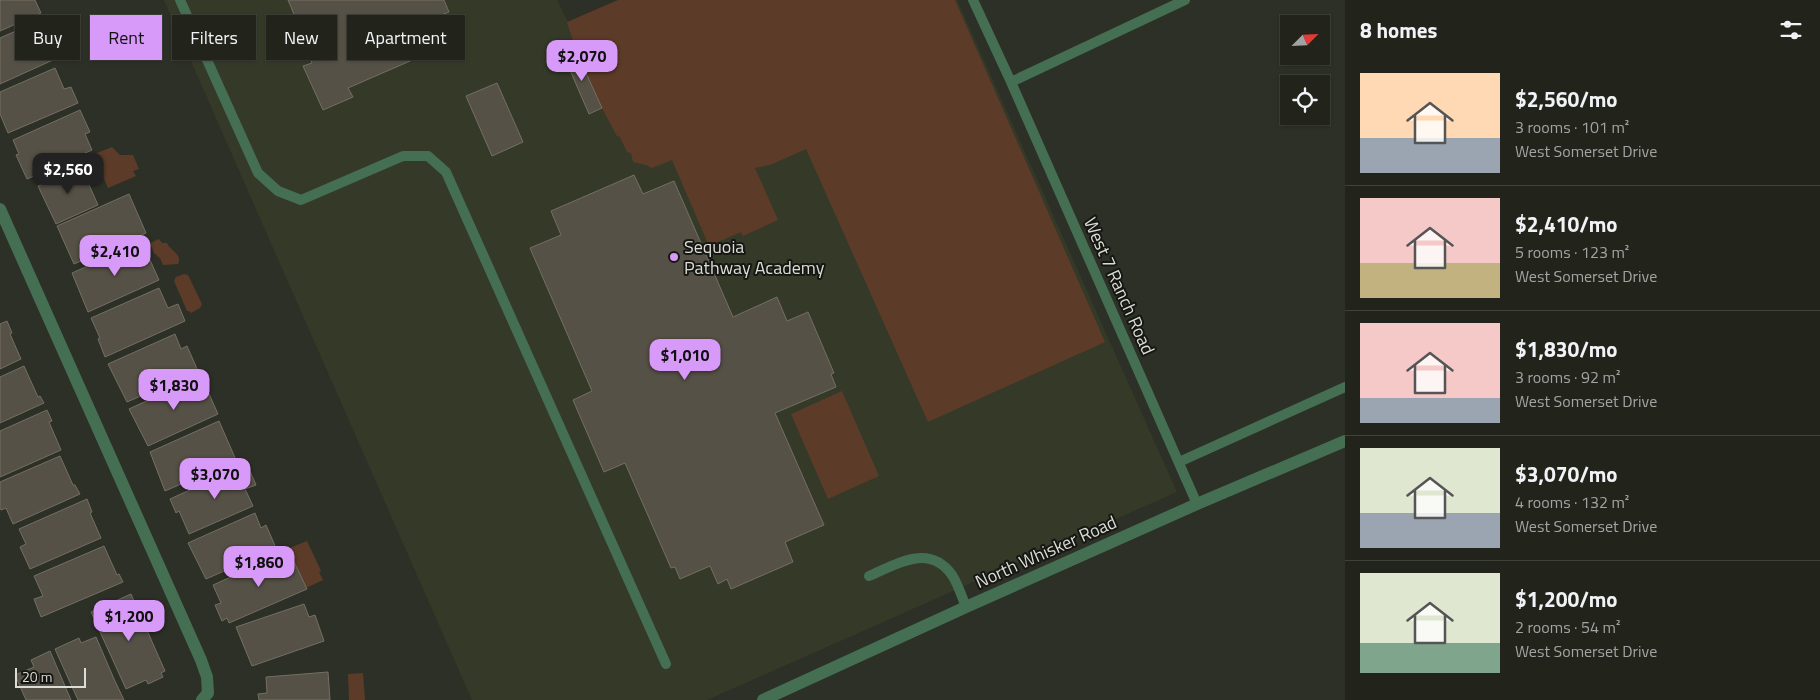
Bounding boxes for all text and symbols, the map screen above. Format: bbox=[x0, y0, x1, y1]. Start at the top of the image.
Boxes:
text: 8 homes bbox=[1360, 14, 1437, 46]
chip: Buy bbox=[15, 15, 80, 60]
chip: Rent bbox=[90, 15, 162, 60]
chip: Filters bbox=[172, 15, 256, 60]
chip: New bbox=[266, 15, 337, 60]
chip: Apartment bbox=[347, 15, 465, 60]
north arrow bbox=[1280, 15, 1330, 65]
map controls bbox=[1280, 15, 1330, 125]
icon: filters bbox=[1777, 16, 1805, 44]
pin: $2,070 bbox=[541, 39, 623, 82]
text: $2,070 bbox=[557, 44, 607, 68]
button: locate bbox=[1280, 75, 1330, 125]
text: $2,560/mo bbox=[1515, 83, 1617, 115]
icon: home bbox=[1400, 93, 1460, 153]
text: 3 rooms · 101 m² bbox=[1515, 115, 1629, 139]
text: West Somerset Drive bbox=[1515, 139, 1657, 163]
pin: $2,560 bbox=[27, 152, 109, 195]
text: $2,560 bbox=[43, 157, 93, 181]
text: $2,410/mo bbox=[1515, 208, 1617, 240]
street label: West 7 Ranch Road bbox=[1077, 213, 1162, 359]
icon: home bbox=[1400, 218, 1460, 278]
place label: Sequoia Pathway Academy bbox=[684, 233, 825, 281]
pin: $2,410 bbox=[74, 234, 156, 277]
text: $2,410 bbox=[90, 239, 140, 263]
text: 5 rooms · 123 m² bbox=[1515, 240, 1629, 264]
marker: Sequoia Pathway Academy bbox=[668, 251, 680, 263]
text: West Somerset Drive bbox=[1515, 264, 1657, 288]
text: $1,830/mo bbox=[1515, 333, 1617, 365]
pin: $1,010 bbox=[644, 338, 726, 381]
text: $1,010 bbox=[660, 343, 710, 367]
icon: home bbox=[1400, 343, 1460, 403]
text: 3 rooms · 92 m² bbox=[1515, 365, 1620, 389]
pin: $1,830 bbox=[133, 368, 215, 411]
text: $1,830 bbox=[149, 373, 199, 397]
text: West Somerset Drive bbox=[1515, 389, 1657, 413]
pin: $3,070 bbox=[174, 458, 256, 500]
text: $3,070/mo bbox=[1515, 458, 1617, 490]
text: $3,070 bbox=[190, 462, 240, 486]
icon: home bbox=[1400, 468, 1460, 528]
text: 4 rooms · 132 m² bbox=[1515, 490, 1629, 514]
street label: North Whisker Road bbox=[971, 508, 1121, 595]
text: West Somerset Drive bbox=[1515, 514, 1657, 538]
pin: $1,860 bbox=[218, 546, 300, 588]
text: $1,860 bbox=[234, 550, 284, 574]
text: $1,200/mo bbox=[1515, 583, 1617, 615]
icon: home bbox=[1400, 593, 1460, 653]
pin: $1,200 bbox=[88, 600, 170, 642]
text: $1,200 bbox=[104, 604, 154, 628]
text: 2 rooms · 54 m² bbox=[1515, 615, 1620, 639]
text: West Somerset Drive bbox=[1515, 639, 1657, 663]
scale bar bbox=[15, 665, 86, 688]
text: 20 m bbox=[22, 666, 52, 687]

